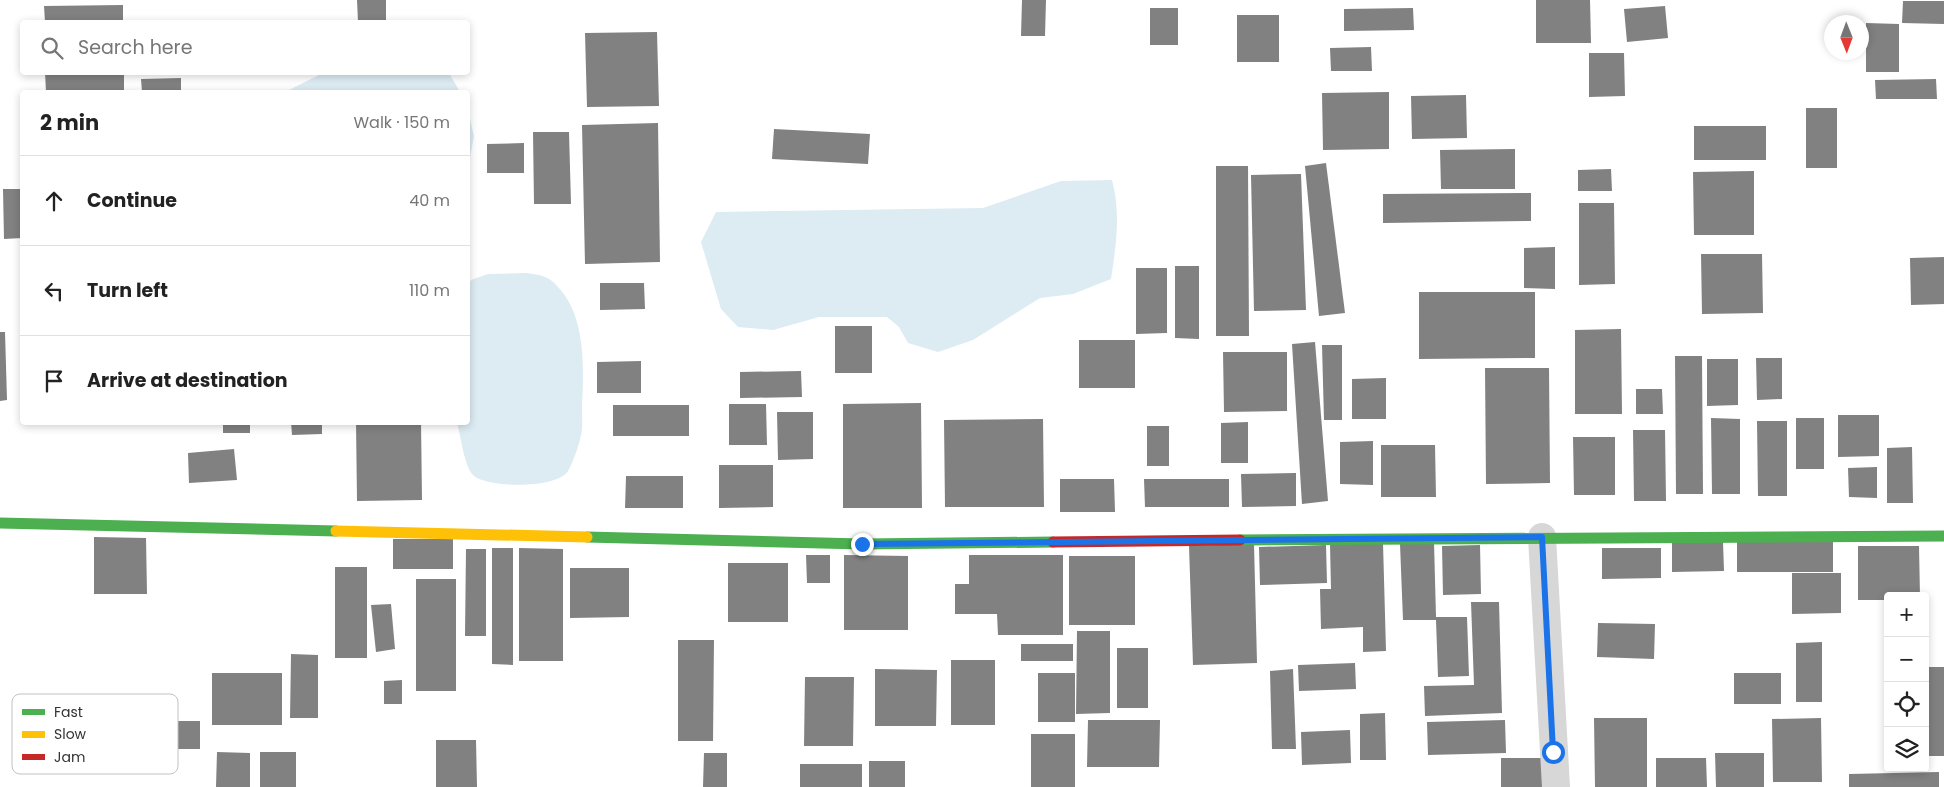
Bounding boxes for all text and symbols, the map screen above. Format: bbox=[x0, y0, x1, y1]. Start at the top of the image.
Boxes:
north arrow bbox=[1824, 15, 1869, 60]
search box bbox=[20, 20, 470, 75]
icon: search bbox=[38, 34, 66, 62]
text: Search here bbox=[78, 34, 192, 61]
text: 2 min bbox=[40, 108, 99, 137]
text: Walk · 150 m bbox=[353, 111, 450, 134]
icon: ahead bbox=[40, 187, 68, 215]
text: Continue bbox=[87, 187, 177, 214]
text: 40 m bbox=[409, 189, 450, 212]
icon: left bbox=[40, 277, 68, 305]
text: Turn left bbox=[87, 277, 168, 304]
text: 110 m bbox=[409, 279, 450, 302]
icon: arrive bbox=[40, 367, 68, 395]
text: Arrive at destination bbox=[87, 367, 288, 394]
route end bbox=[851, 533, 874, 556]
map controls bbox=[1884, 592, 1929, 772]
button: + bbox=[1884, 592, 1929, 637]
button: − bbox=[1884, 637, 1929, 682]
button: locate bbox=[1884, 682, 1929, 727]
legend bbox=[12, 694, 178, 774]
text: Fast bbox=[54, 702, 83, 722]
text: Slow bbox=[54, 724, 87, 744]
button: layers bbox=[1884, 727, 1929, 772]
route start bbox=[1542, 741, 1565, 764]
text: Jam bbox=[54, 747, 85, 767]

